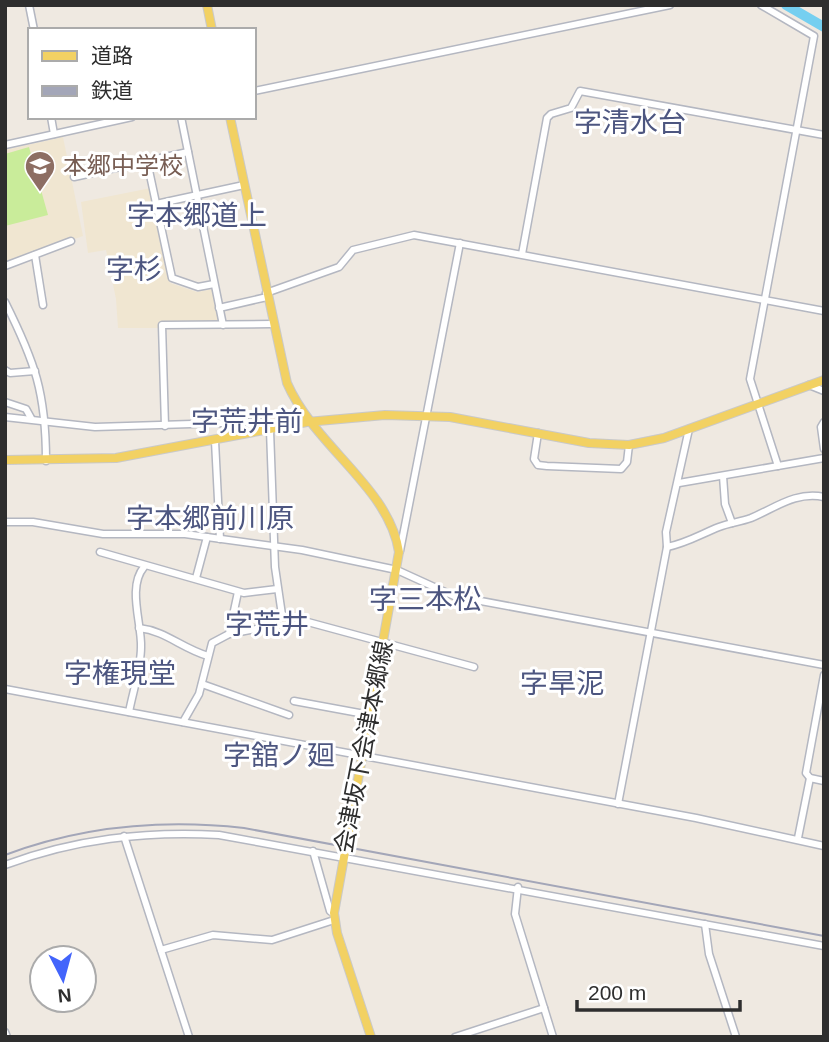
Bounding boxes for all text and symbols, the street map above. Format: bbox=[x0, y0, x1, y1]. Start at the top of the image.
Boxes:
legend bbox=[28, 28, 256, 119]
text: 道路 bbox=[91, 44, 133, 67]
text: 鉄道 bbox=[91, 79, 133, 102]
district label: 字清水台 bbox=[574, 107, 686, 138]
school or university icon: 本郷中学校 bbox=[23, 149, 57, 193]
place label: 本郷中学校 bbox=[63, 152, 183, 179]
district label: 字本郷道上 bbox=[127, 200, 267, 231]
district label: 字杉 bbox=[106, 254, 162, 285]
district label: 字荒井前 bbox=[191, 406, 303, 437]
district label: 字本郷前川原 bbox=[126, 503, 294, 534]
district label: 字三本松 bbox=[369, 584, 481, 615]
district label: 字荒井 bbox=[225, 609, 309, 640]
street label: 会津坂下会津本郷線 bbox=[330, 638, 397, 855]
district label: 字権現堂 bbox=[64, 658, 176, 689]
district label: 字旱泥 bbox=[520, 668, 604, 699]
district label: 字舘ノ廻 bbox=[223, 740, 335, 771]
north arrow bbox=[28, 944, 98, 1014]
scale bar bbox=[577, 968, 740, 1012]
text: 200 m bbox=[588, 981, 646, 1004]
text: N bbox=[57, 984, 73, 1007]

